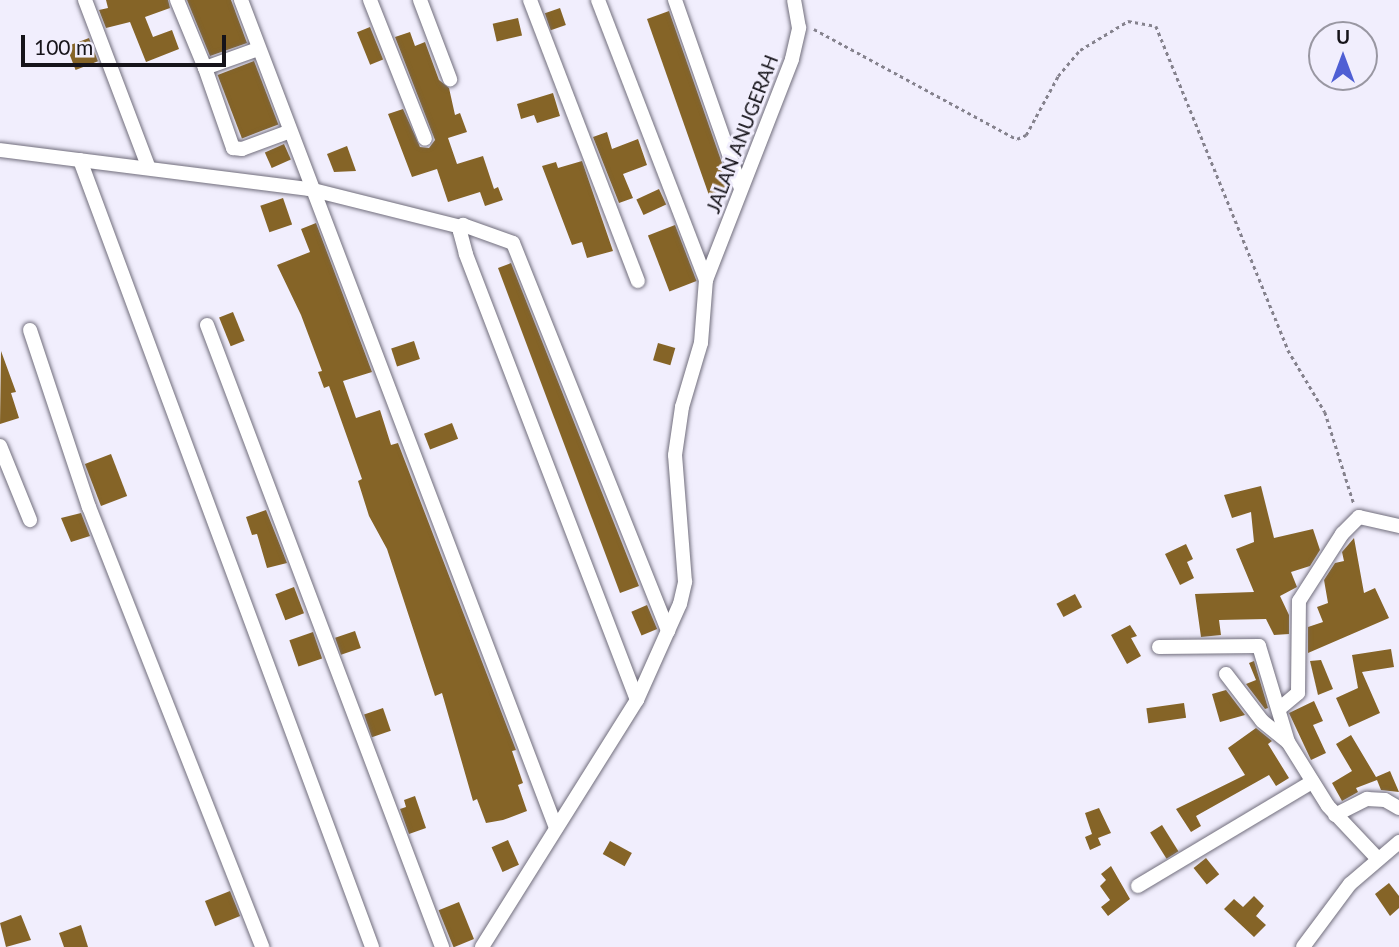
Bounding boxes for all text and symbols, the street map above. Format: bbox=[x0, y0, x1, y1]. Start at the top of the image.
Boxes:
scale bar bbox=[24, 21, 229, 65]
north arrow bbox=[1308, 21, 1378, 91]
text: U bbox=[1336, 25, 1350, 48]
text: 100 m bbox=[34, 34, 93, 59]
street label: JALAN ANUGERAH bbox=[701, 51, 783, 217]

